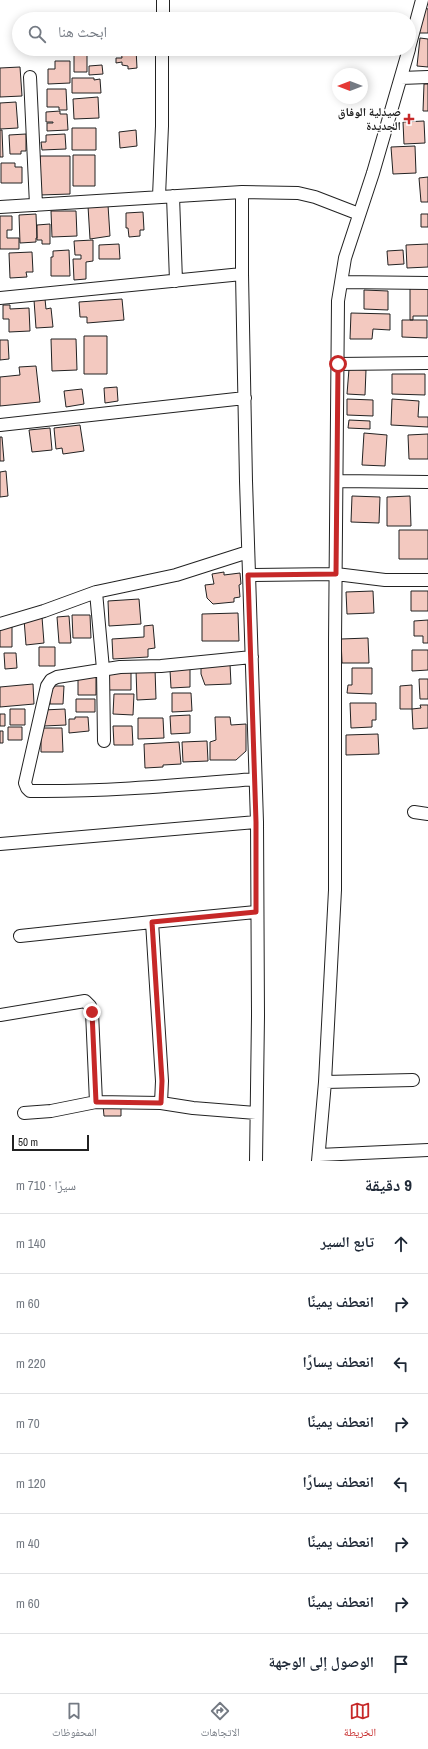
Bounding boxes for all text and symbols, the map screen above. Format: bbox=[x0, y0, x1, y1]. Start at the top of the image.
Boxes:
search box bbox=[12, 12, 416, 56]
text: ابحث هنا bbox=[58, 21, 107, 42]
icon: search bbox=[26, 23, 48, 45]
north arrow bbox=[332, 68, 368, 104]
place label: صيدلية الوفاق الجديدة bbox=[338, 104, 401, 134]
marker: صيدلية الوفاق الجديدة bbox=[404, 114, 414, 124]
route start bbox=[329, 355, 347, 373]
route end bbox=[83, 1003, 101, 1021]
scale bar bbox=[12, 1133, 89, 1152]
text: 50 m bbox=[18, 1135, 38, 1149]
text: 9 دقيقة bbox=[365, 1173, 412, 1196]
text: سيرًا · 710 m bbox=[16, 1177, 76, 1194]
text: تابع السير bbox=[321, 1231, 374, 1252]
icon: ahead bbox=[390, 1233, 412, 1255]
text: 140 m bbox=[16, 1235, 46, 1252]
text: انعطف يمينًا bbox=[307, 1291, 374, 1312]
icon: right bbox=[390, 1293, 412, 1315]
text: 60 m bbox=[16, 1295, 40, 1312]
text: انعطف يسارًا bbox=[303, 1351, 374, 1372]
icon: left bbox=[390, 1353, 412, 1375]
text: 220 m bbox=[16, 1355, 46, 1372]
text: انعطف يمينًا bbox=[307, 1411, 374, 1432]
icon: right bbox=[390, 1413, 412, 1435]
text: 70 m bbox=[16, 1415, 40, 1432]
text: انعطف يسارًا bbox=[303, 1471, 374, 1492]
icon: left bbox=[390, 1473, 412, 1495]
text: 120 m bbox=[16, 1475, 46, 1492]
text: انعطف يمينًا bbox=[307, 1531, 374, 1552]
icon: right bbox=[390, 1533, 412, 1555]
text: 40 m bbox=[16, 1535, 40, 1552]
text: انعطف يمينًا bbox=[307, 1591, 374, 1612]
icon: right bbox=[390, 1593, 412, 1615]
text: 60 m bbox=[16, 1595, 40, 1612]
text: الوصول إلى الوجهة bbox=[269, 1651, 374, 1672]
icon: arrive bbox=[390, 1653, 412, 1675]
tab: المحفوظات bbox=[52, 1700, 97, 1743]
tab: الاتجاهات bbox=[201, 1700, 240, 1743]
tab: الخريطة bbox=[344, 1700, 376, 1743]

